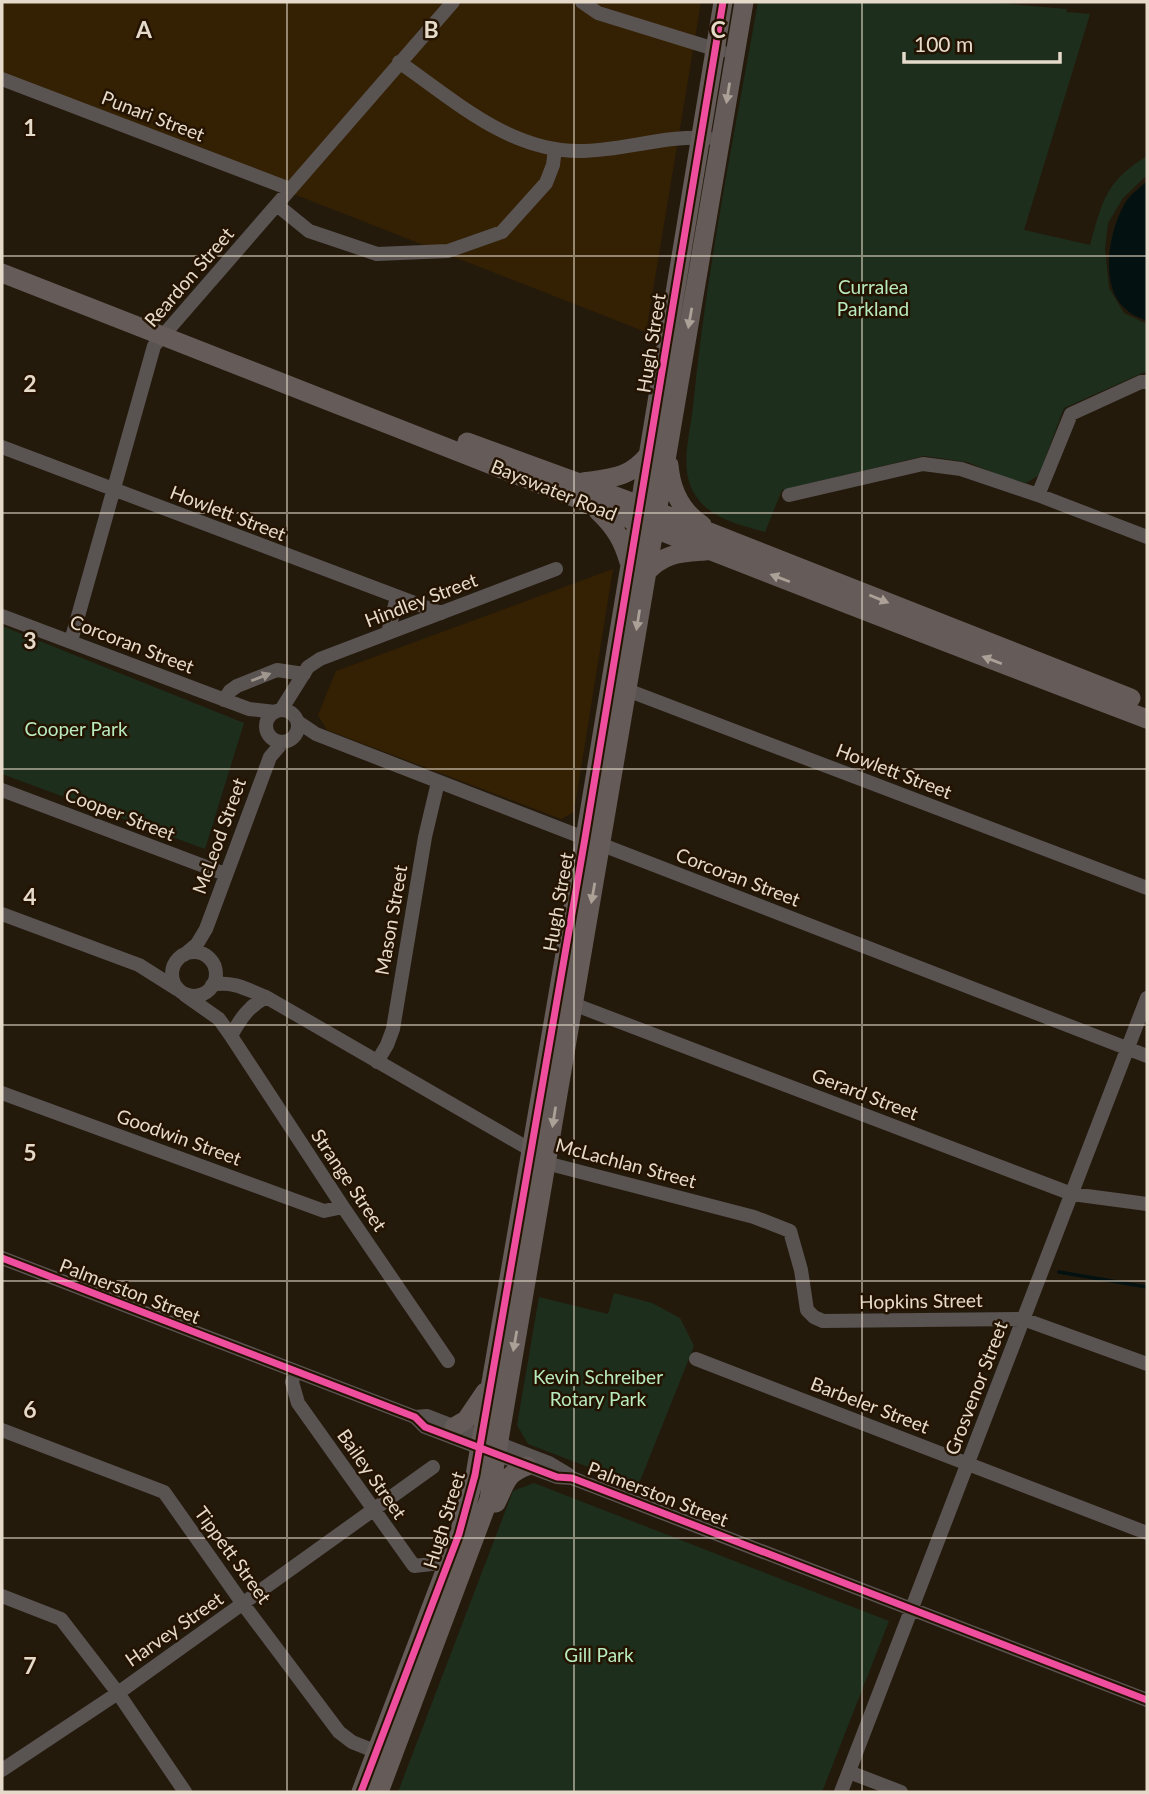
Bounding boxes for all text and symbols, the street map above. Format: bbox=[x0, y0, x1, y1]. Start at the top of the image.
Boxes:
text: A bbox=[135, 15, 153, 43]
text: B bbox=[423, 15, 439, 43]
text: C bbox=[710, 15, 726, 43]
scale bar bbox=[904, 21, 1060, 65]
text: 100 m bbox=[914, 31, 973, 56]
one-way arrow bbox=[722, 82, 733, 104]
street label: Punari Street bbox=[98, 85, 208, 146]
text: 1 bbox=[23, 113, 37, 141]
street label: Reardon Street bbox=[139, 222, 238, 331]
park label: Curralea Parkland bbox=[837, 275, 909, 320]
street label: Hugh Street bbox=[631, 291, 670, 394]
one-way arrow bbox=[684, 307, 695, 329]
text: 2 bbox=[23, 369, 37, 397]
street label: Bayswater Road bbox=[488, 454, 620, 525]
street label: Howlett Street bbox=[167, 480, 289, 545]
street label: Hindley Street bbox=[361, 567, 481, 632]
one-way arrow bbox=[769, 572, 790, 583]
one-way arrow bbox=[869, 594, 890, 605]
street label: Corcoran Street bbox=[67, 609, 198, 678]
one-way arrow bbox=[632, 609, 643, 631]
text: 3 bbox=[23, 626, 37, 654]
one-way arrow bbox=[981, 654, 1002, 665]
one-way arrow bbox=[250, 671, 271, 682]
park label: Cooper Park bbox=[24, 717, 128, 740]
street label: Howlett Street bbox=[833, 738, 955, 803]
street label: McLeod Street bbox=[187, 775, 250, 897]
street label: Cooper Street bbox=[62, 782, 179, 845]
street label: Corcoran Street bbox=[673, 842, 804, 911]
street label: Hugh Street bbox=[537, 850, 578, 953]
street label: Mason Street bbox=[370, 863, 412, 977]
text: 4 bbox=[23, 882, 37, 910]
one-way arrow bbox=[587, 882, 598, 904]
street label: Gerard Street bbox=[809, 1063, 922, 1124]
street label: Goodwin Street bbox=[114, 1103, 245, 1170]
one-way arrow bbox=[548, 1106, 559, 1128]
street label: Strange Street bbox=[307, 1124, 392, 1235]
street label: McLachlan Street bbox=[553, 1133, 699, 1192]
text: 5 bbox=[23, 1138, 37, 1166]
street label: Palmerston Street bbox=[57, 1253, 204, 1328]
street label: Hopkins Street bbox=[859, 1288, 983, 1313]
street label: Grosvenor Street bbox=[939, 1317, 1012, 1458]
one-way arrow bbox=[509, 1330, 520, 1352]
park label: Kevin Schreiber Rotary Park bbox=[533, 1365, 663, 1410]
street label: Barbeler Street bbox=[808, 1371, 933, 1438]
text: 6 bbox=[23, 1395, 37, 1423]
street label: Bailey Street bbox=[333, 1424, 412, 1523]
street label: Palmerston Street bbox=[585, 1456, 732, 1531]
street label: Hugh Street bbox=[418, 1468, 469, 1571]
street label: Tippett Street bbox=[190, 1501, 277, 1608]
street label: Harvey Street bbox=[120, 1586, 227, 1671]
park label: Gill Park bbox=[564, 1643, 634, 1666]
text: 7 bbox=[23, 1651, 37, 1679]

